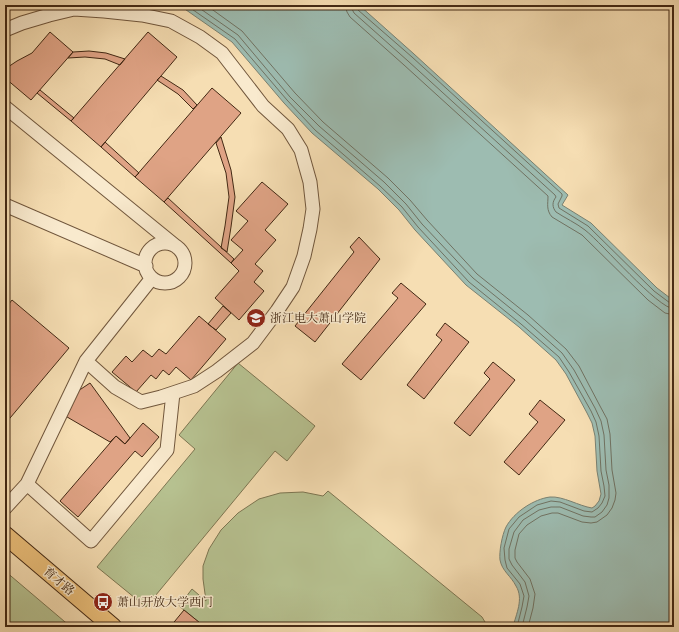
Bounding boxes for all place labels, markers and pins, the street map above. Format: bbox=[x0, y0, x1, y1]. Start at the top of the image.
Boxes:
school or university icon: 浙江电大萧山学院 bbox=[245, 307, 267, 329]
place label: 浙江电大萧山学院 bbox=[270, 311, 366, 326]
bus stop icon: 萧山开放大学西门 bbox=[92, 591, 114, 613]
place label: 萧山开放大学西门 bbox=[117, 595, 213, 610]

